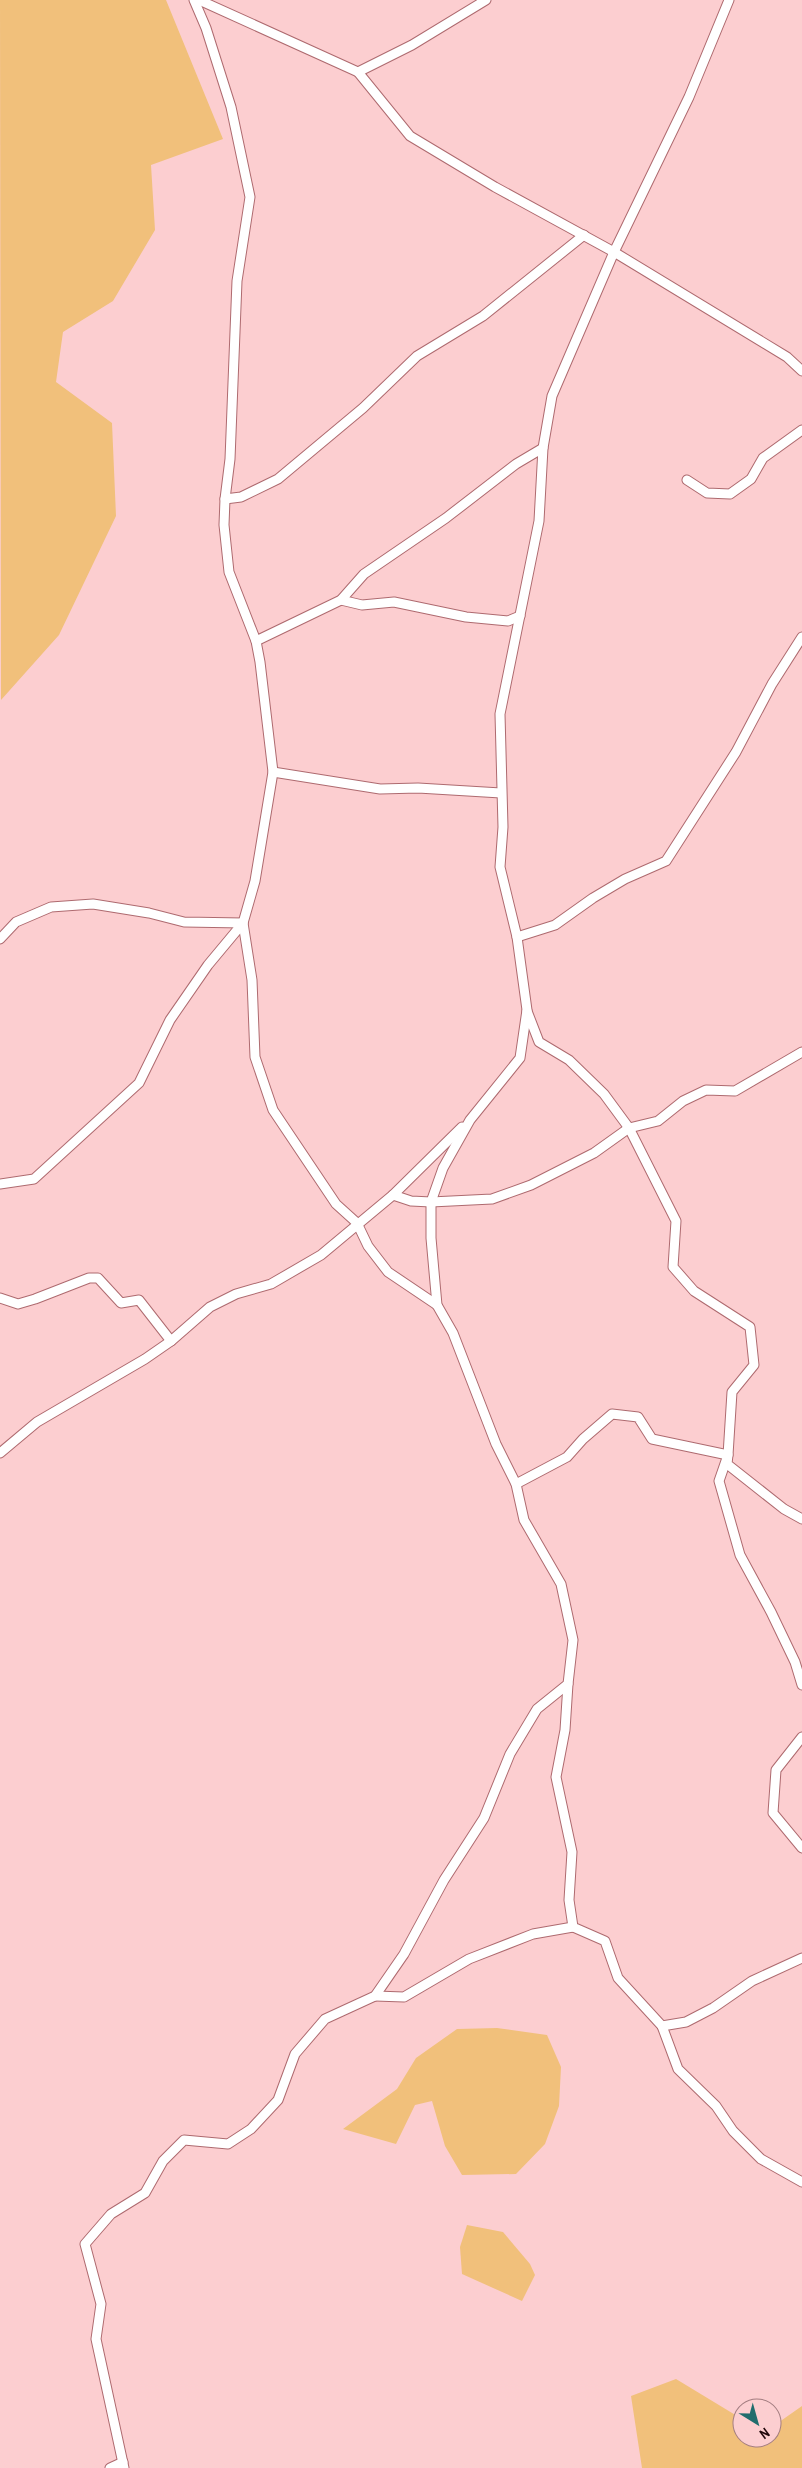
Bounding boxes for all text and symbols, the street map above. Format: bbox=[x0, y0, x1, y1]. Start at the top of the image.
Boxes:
north arrow bbox=[732, 2398, 782, 2448]
text: N bbox=[756, 2424, 774, 2443]

